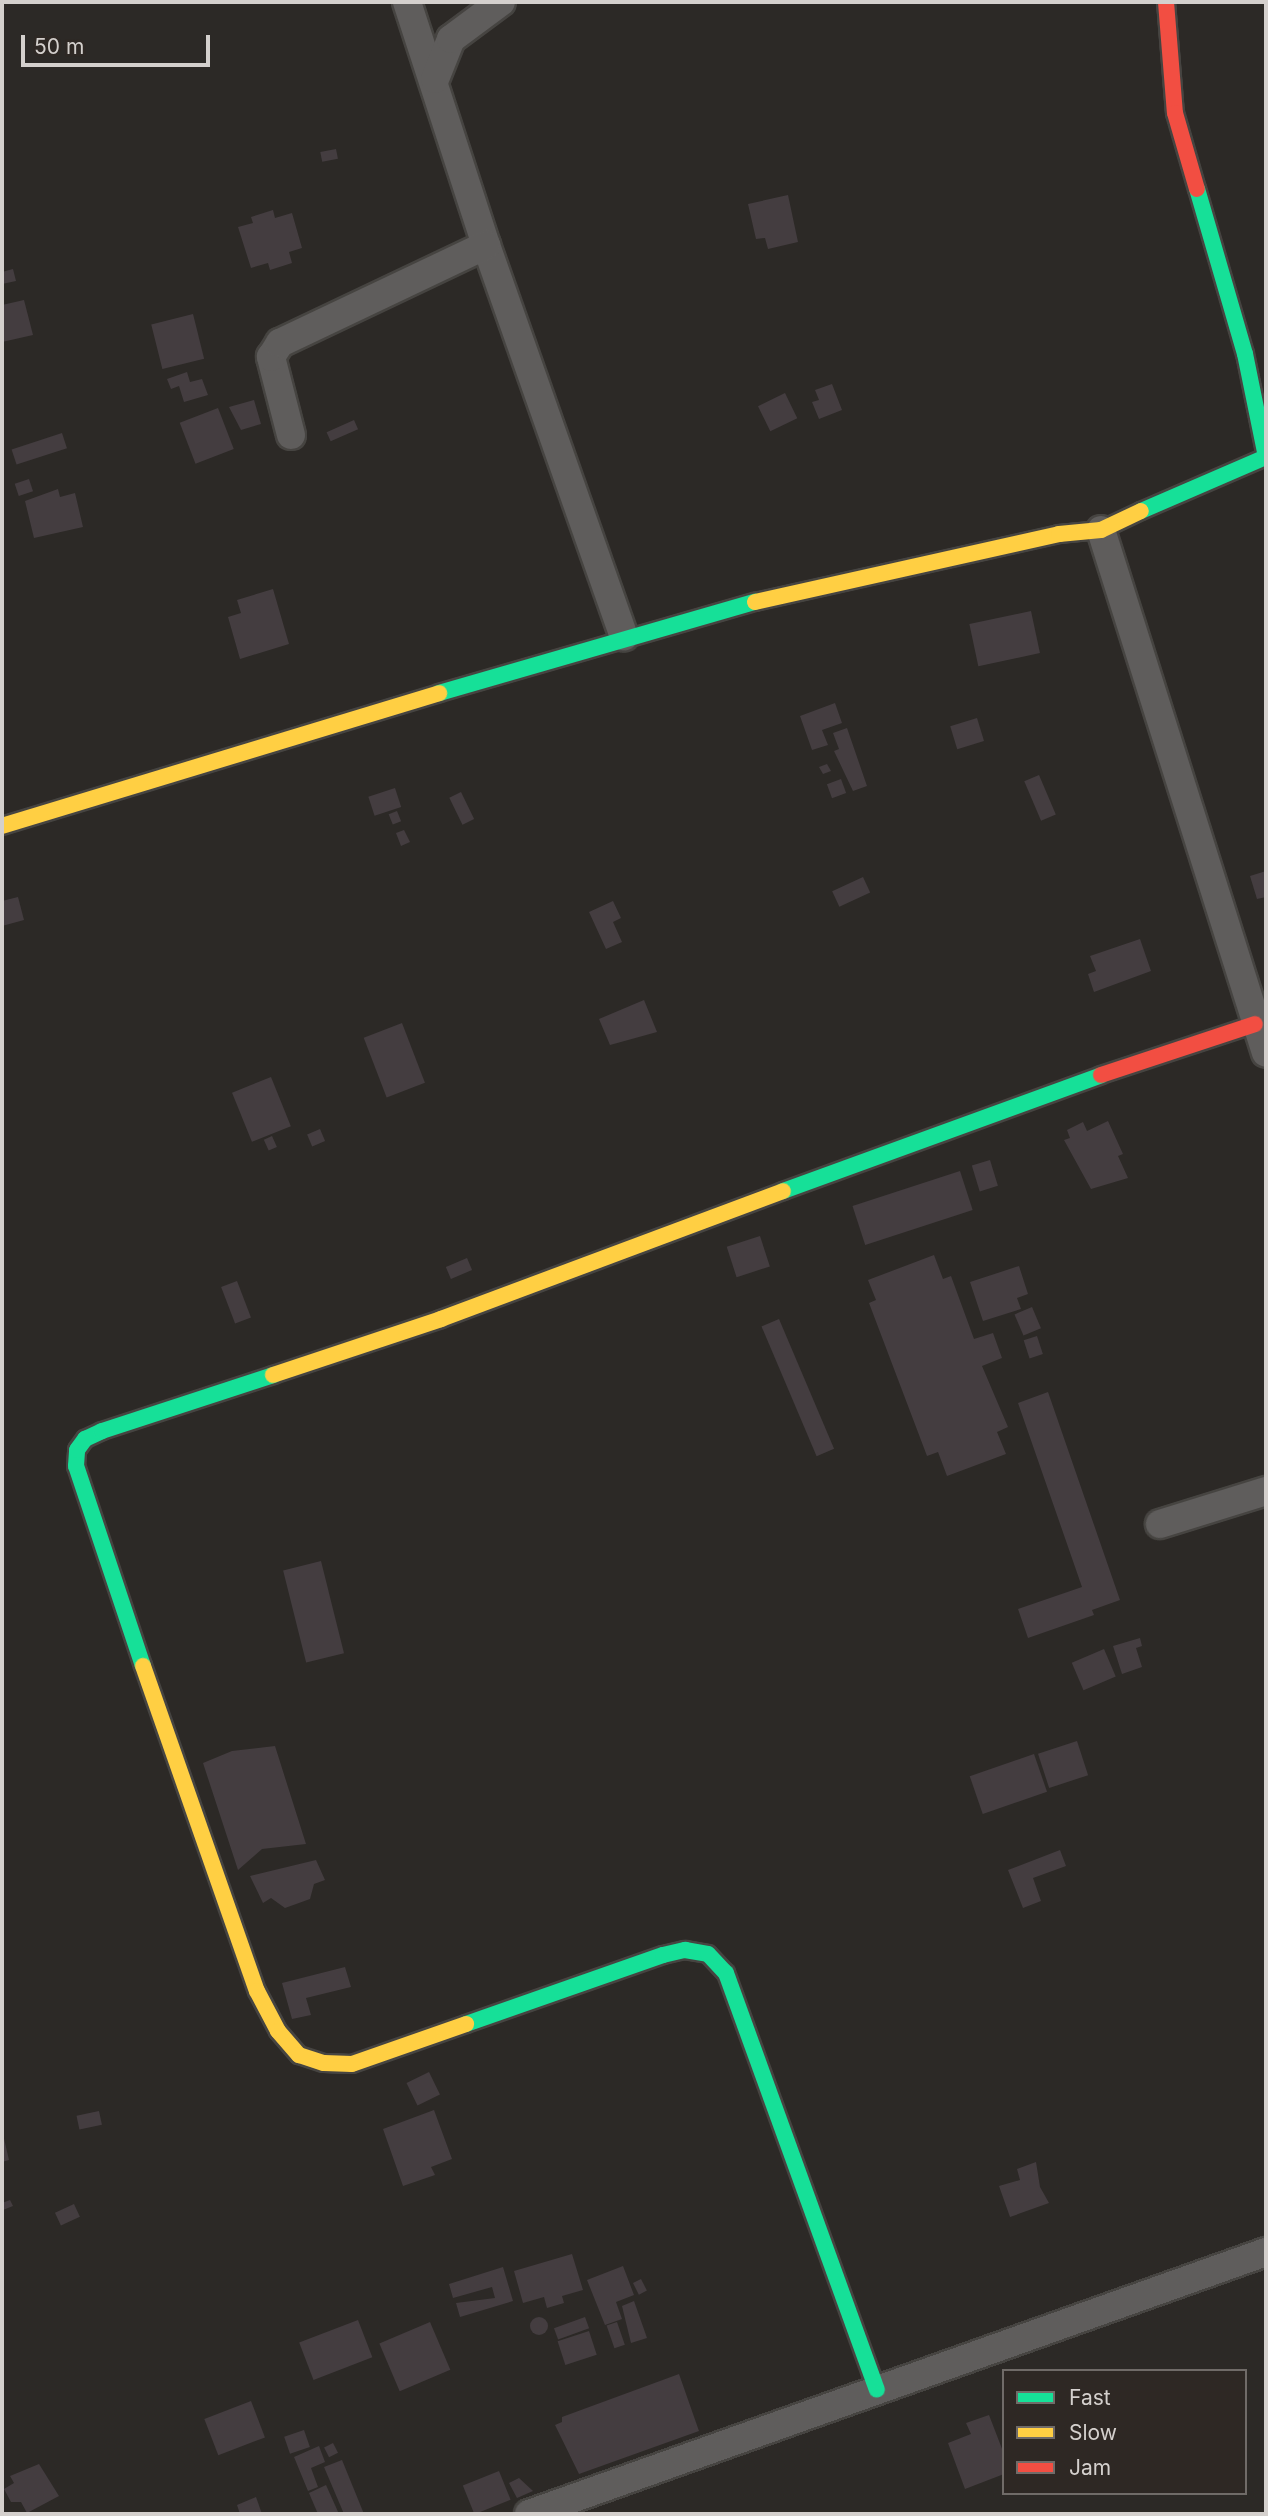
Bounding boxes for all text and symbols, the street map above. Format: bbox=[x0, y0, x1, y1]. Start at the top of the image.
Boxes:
scale bar bbox=[24, 21, 214, 65]
text: 50 m bbox=[34, 34, 84, 59]
legend bbox=[1002, 2369, 1247, 2495]
text: Fast bbox=[1069, 2385, 1111, 2410]
text: Slow bbox=[1069, 2420, 1117, 2445]
text: Jam bbox=[1069, 2455, 1111, 2480]

